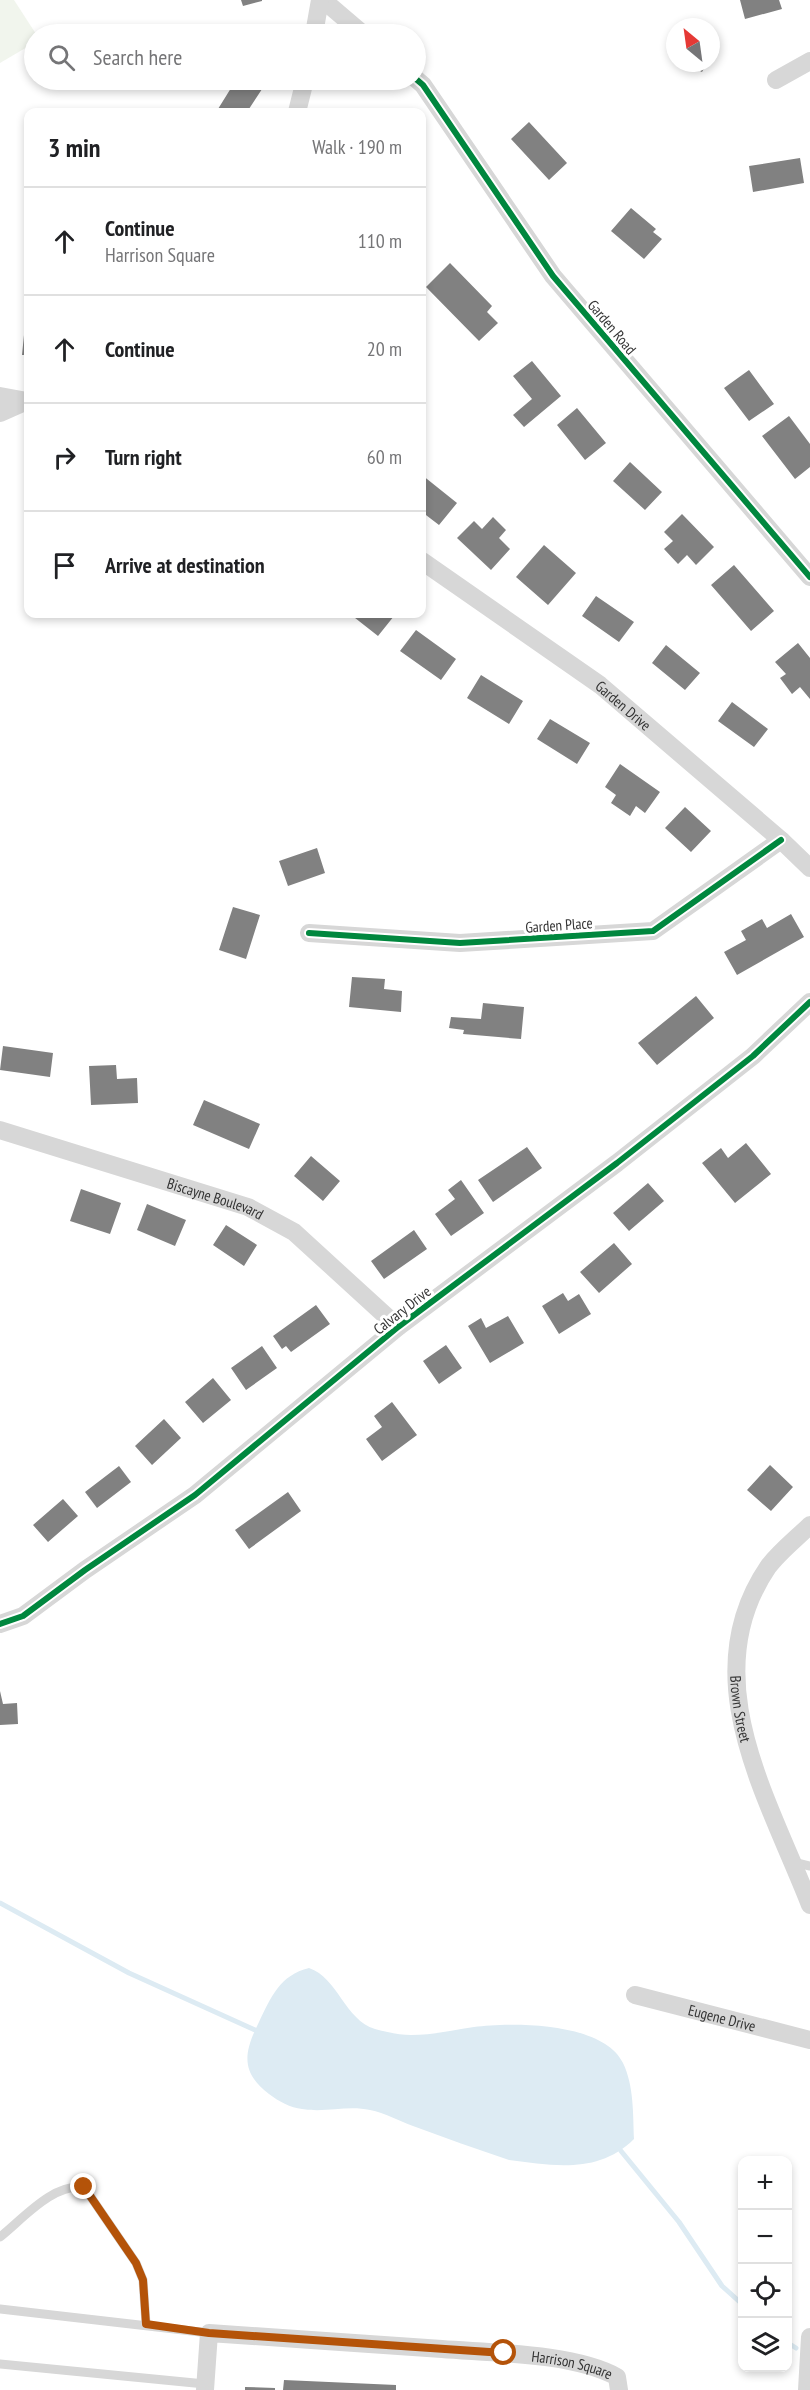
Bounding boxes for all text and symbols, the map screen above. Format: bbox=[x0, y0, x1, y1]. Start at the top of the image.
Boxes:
north arrow bbox=[666, 18, 720, 72]
search box bbox=[24, 24, 426, 90]
icon: search bbox=[45, 41, 78, 74]
text: Search here bbox=[93, 43, 182, 71]
text: 3 min bbox=[48, 131, 101, 164]
text: Walk · 190 m bbox=[312, 134, 402, 160]
text: Continue bbox=[105, 214, 175, 242]
icon: ahead bbox=[48, 225, 81, 258]
text: 110 m bbox=[358, 228, 402, 254]
text: Harrison Square bbox=[105, 242, 215, 268]
street label: Garden Road bbox=[584, 296, 640, 358]
icon: ahead bbox=[48, 333, 81, 366]
text: Continue bbox=[105, 335, 175, 363]
text: 20 m bbox=[367, 336, 402, 362]
icon: right bbox=[48, 441, 81, 474]
text: Turn right bbox=[105, 443, 182, 471]
text: 60 m bbox=[367, 444, 402, 470]
icon: arrive bbox=[48, 549, 81, 582]
text: Arrive at destination bbox=[105, 551, 265, 579]
street label: Garden Drive bbox=[592, 676, 655, 734]
street label: Garden Place bbox=[525, 913, 593, 937]
street label: Biscayne Boulevard bbox=[165, 1173, 267, 1223]
street label: Calvary Drive bbox=[369, 1282, 435, 1338]
street label: Brown Street bbox=[727, 1675, 756, 1744]
street label: Eugene Drive bbox=[686, 2000, 758, 2035]
map controls bbox=[738, 2156, 792, 2372]
button: + bbox=[738, 2156, 792, 2210]
route end bbox=[70, 2173, 96, 2199]
button: − bbox=[738, 2210, 792, 2264]
button: locate bbox=[738, 2264, 792, 2318]
button: layers bbox=[738, 2318, 792, 2372]
route start bbox=[490, 2339, 516, 2365]
street label: Harrison Square bbox=[531, 2346, 616, 2383]

